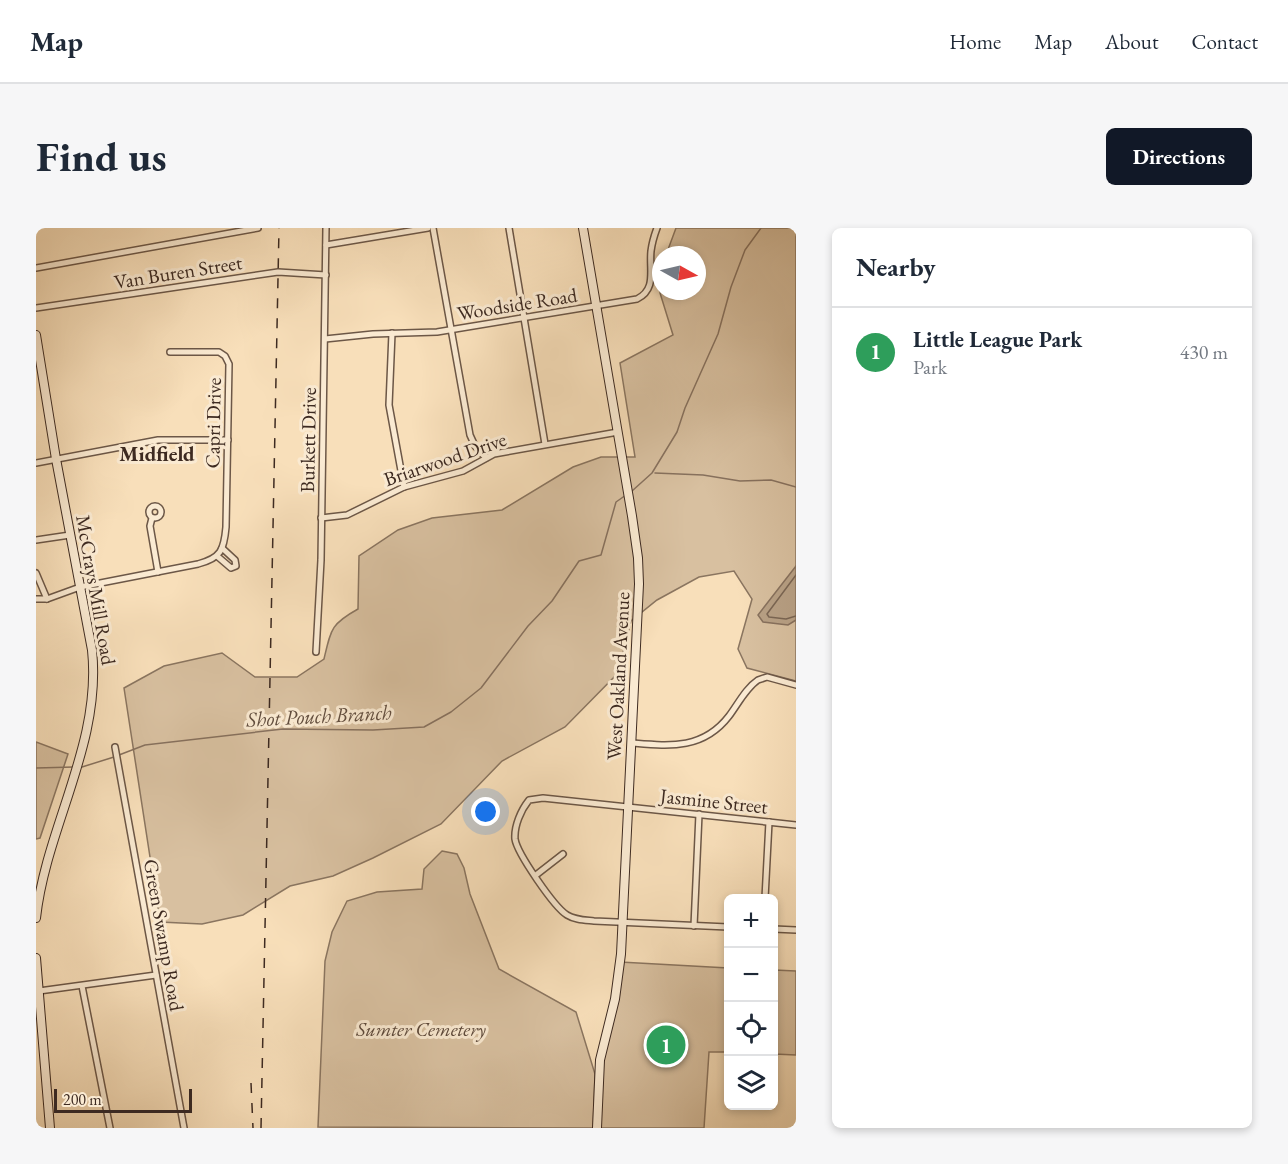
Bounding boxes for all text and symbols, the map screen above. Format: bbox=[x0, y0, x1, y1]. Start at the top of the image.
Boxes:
text: Map bbox=[30, 23, 83, 59]
text: Home bbox=[949, 28, 1001, 55]
text: Map bbox=[1034, 28, 1072, 55]
text: About bbox=[1105, 28, 1158, 55]
text: Contact bbox=[1191, 28, 1258, 55]
button: Directions bbox=[1106, 128, 1252, 185]
text: Find us bbox=[36, 129, 167, 184]
north arrow bbox=[652, 246, 706, 300]
street label: Van Buren Street bbox=[112, 249, 245, 295]
text: Nearby bbox=[856, 250, 936, 284]
street label: Woodside Road bbox=[455, 282, 580, 326]
text: Little League Park bbox=[913, 325, 1082, 354]
text: 1 bbox=[870, 339, 881, 365]
text: 430 m bbox=[1180, 339, 1228, 365]
text: Park bbox=[913, 354, 947, 380]
street label: Capri Drive bbox=[199, 377, 227, 469]
street label: Burkett Drive bbox=[294, 387, 322, 493]
street label: Briarwood Drive bbox=[380, 426, 510, 492]
district label: Midfield bbox=[119, 440, 195, 467]
street label: McCrays Mill Road bbox=[70, 513, 122, 668]
street label: West Oakland Avenue bbox=[601, 591, 635, 761]
water label: Shot Pouch Branch bbox=[245, 698, 392, 733]
street label: Jasmine Street bbox=[657, 782, 770, 820]
your location bbox=[471, 797, 500, 826]
street label: Green Swamp Road bbox=[138, 857, 190, 1014]
map controls bbox=[724, 894, 778, 1110]
button: + bbox=[724, 894, 778, 948]
button: − bbox=[724, 948, 778, 1002]
button: locate bbox=[724, 1002, 778, 1056]
park label: Sumter Cemetery bbox=[355, 1016, 486, 1042]
pin: 1 bbox=[646, 1022, 686, 1068]
button: layers bbox=[724, 1056, 778, 1110]
scale bar bbox=[54, 1086, 192, 1114]
text: 200 m bbox=[63, 1089, 102, 1110]

